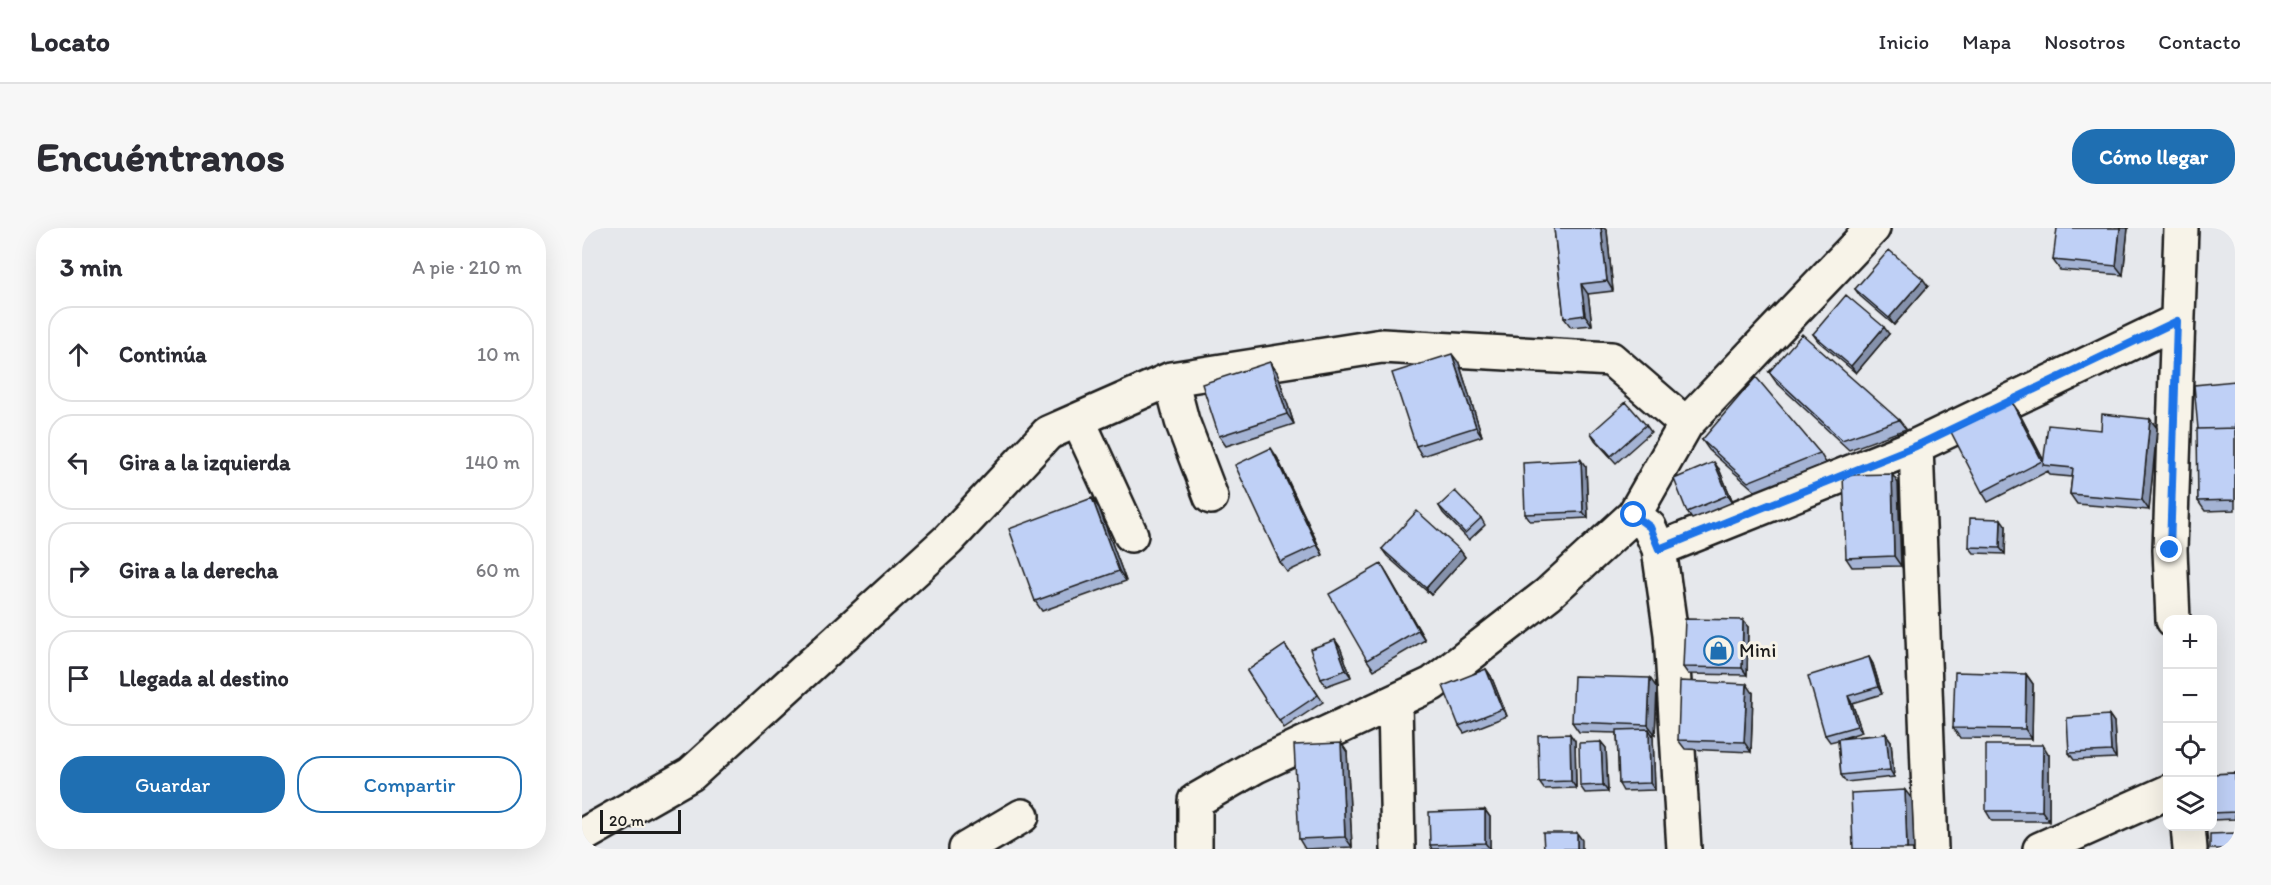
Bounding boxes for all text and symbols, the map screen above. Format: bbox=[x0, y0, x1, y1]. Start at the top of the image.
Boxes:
text: Locato bbox=[30, 24, 110, 58]
text: Inicio bbox=[1879, 29, 1929, 54]
text: Mapa bbox=[1962, 29, 2011, 54]
text: Nosotros bbox=[2044, 29, 2125, 54]
text: Contacto bbox=[2158, 29, 2241, 54]
button: Cómo llegar bbox=[2072, 129, 2235, 184]
text: Encuéntranos bbox=[36, 131, 285, 182]
text: 3 min bbox=[60, 251, 122, 283]
text: A pie · 210 m bbox=[412, 255, 522, 279]
icon: ahead bbox=[62, 338, 95, 371]
text: Continúa bbox=[119, 341, 207, 368]
text: 10 m bbox=[477, 342, 520, 366]
icon: left bbox=[62, 446, 95, 479]
text: Gira a la izquierda bbox=[119, 449, 290, 476]
text: 140 m bbox=[465, 450, 520, 474]
route start bbox=[1620, 501, 1646, 527]
route end bbox=[2156, 536, 2182, 562]
icon: right bbox=[62, 554, 95, 587]
text: Gira a la derecha bbox=[119, 557, 278, 584]
text: 60 m bbox=[476, 558, 520, 582]
map controls bbox=[2163, 615, 2217, 831]
button: + bbox=[2163, 615, 2217, 669]
shop icon: Mini bbox=[1702, 634, 1734, 666]
place label: Mini bbox=[1739, 638, 1776, 662]
icon: arrive bbox=[62, 662, 95, 695]
text: Llegada al destino bbox=[119, 665, 289, 692]
button: − bbox=[2163, 669, 2217, 723]
button: locate bbox=[2163, 723, 2217, 777]
button: Guardar bbox=[60, 756, 285, 813]
button: Compartir bbox=[297, 756, 522, 813]
button: layers bbox=[2163, 777, 2217, 831]
scale bar bbox=[600, 807, 681, 834]
text: 20 m bbox=[609, 811, 644, 830]

